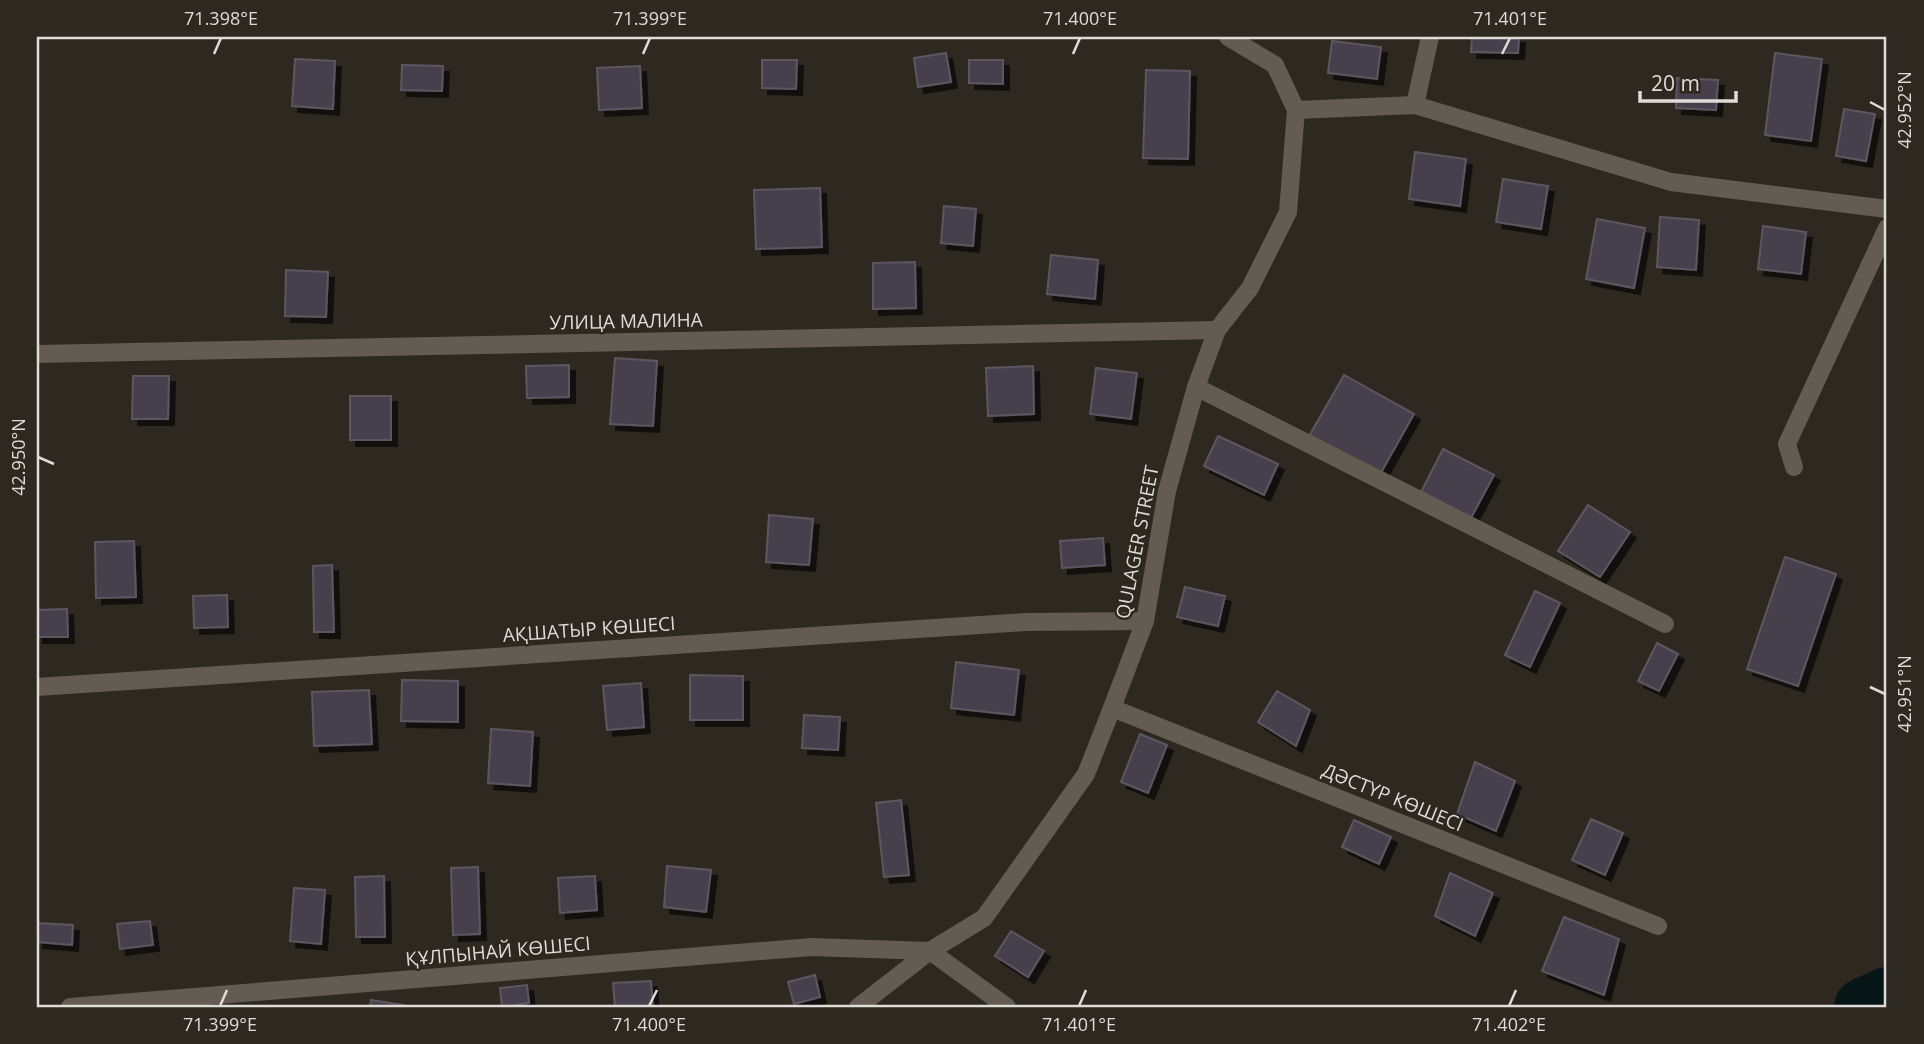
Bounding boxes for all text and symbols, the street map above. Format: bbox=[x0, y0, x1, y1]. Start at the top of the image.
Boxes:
text: 71.398°E bbox=[184, 6, 258, 30]
text: 71.399°E bbox=[613, 6, 687, 30]
text: 71.400°E bbox=[1043, 6, 1117, 30]
text: 71.401°E bbox=[1473, 6, 1547, 30]
scale bar bbox=[1640, 60, 1737, 104]
text: 20 m bbox=[1651, 69, 1700, 97]
text: 42.952°N bbox=[1892, 71, 1916, 149]
street label: УЛИЦА МАЛИНА bbox=[549, 307, 703, 335]
text: 42.950°N bbox=[6, 418, 30, 496]
street label: QULAGER STREET bbox=[1109, 463, 1165, 621]
street label: АҚШАТЫР КӨШЕСІ bbox=[502, 610, 676, 648]
text: 42.951°N bbox=[1892, 655, 1916, 733]
street label: ДӘСТҮР КӨШЕСІ bbox=[1319, 757, 1467, 837]
street label: ҚҰЛПЫНАЙ КӨШЕСІ bbox=[404, 930, 592, 972]
text: 71.399°E bbox=[183, 1012, 257, 1036]
text: 71.400°E bbox=[612, 1012, 686, 1036]
text: 71.401°E bbox=[1042, 1012, 1116, 1036]
text: 71.402°E bbox=[1472, 1012, 1546, 1036]

